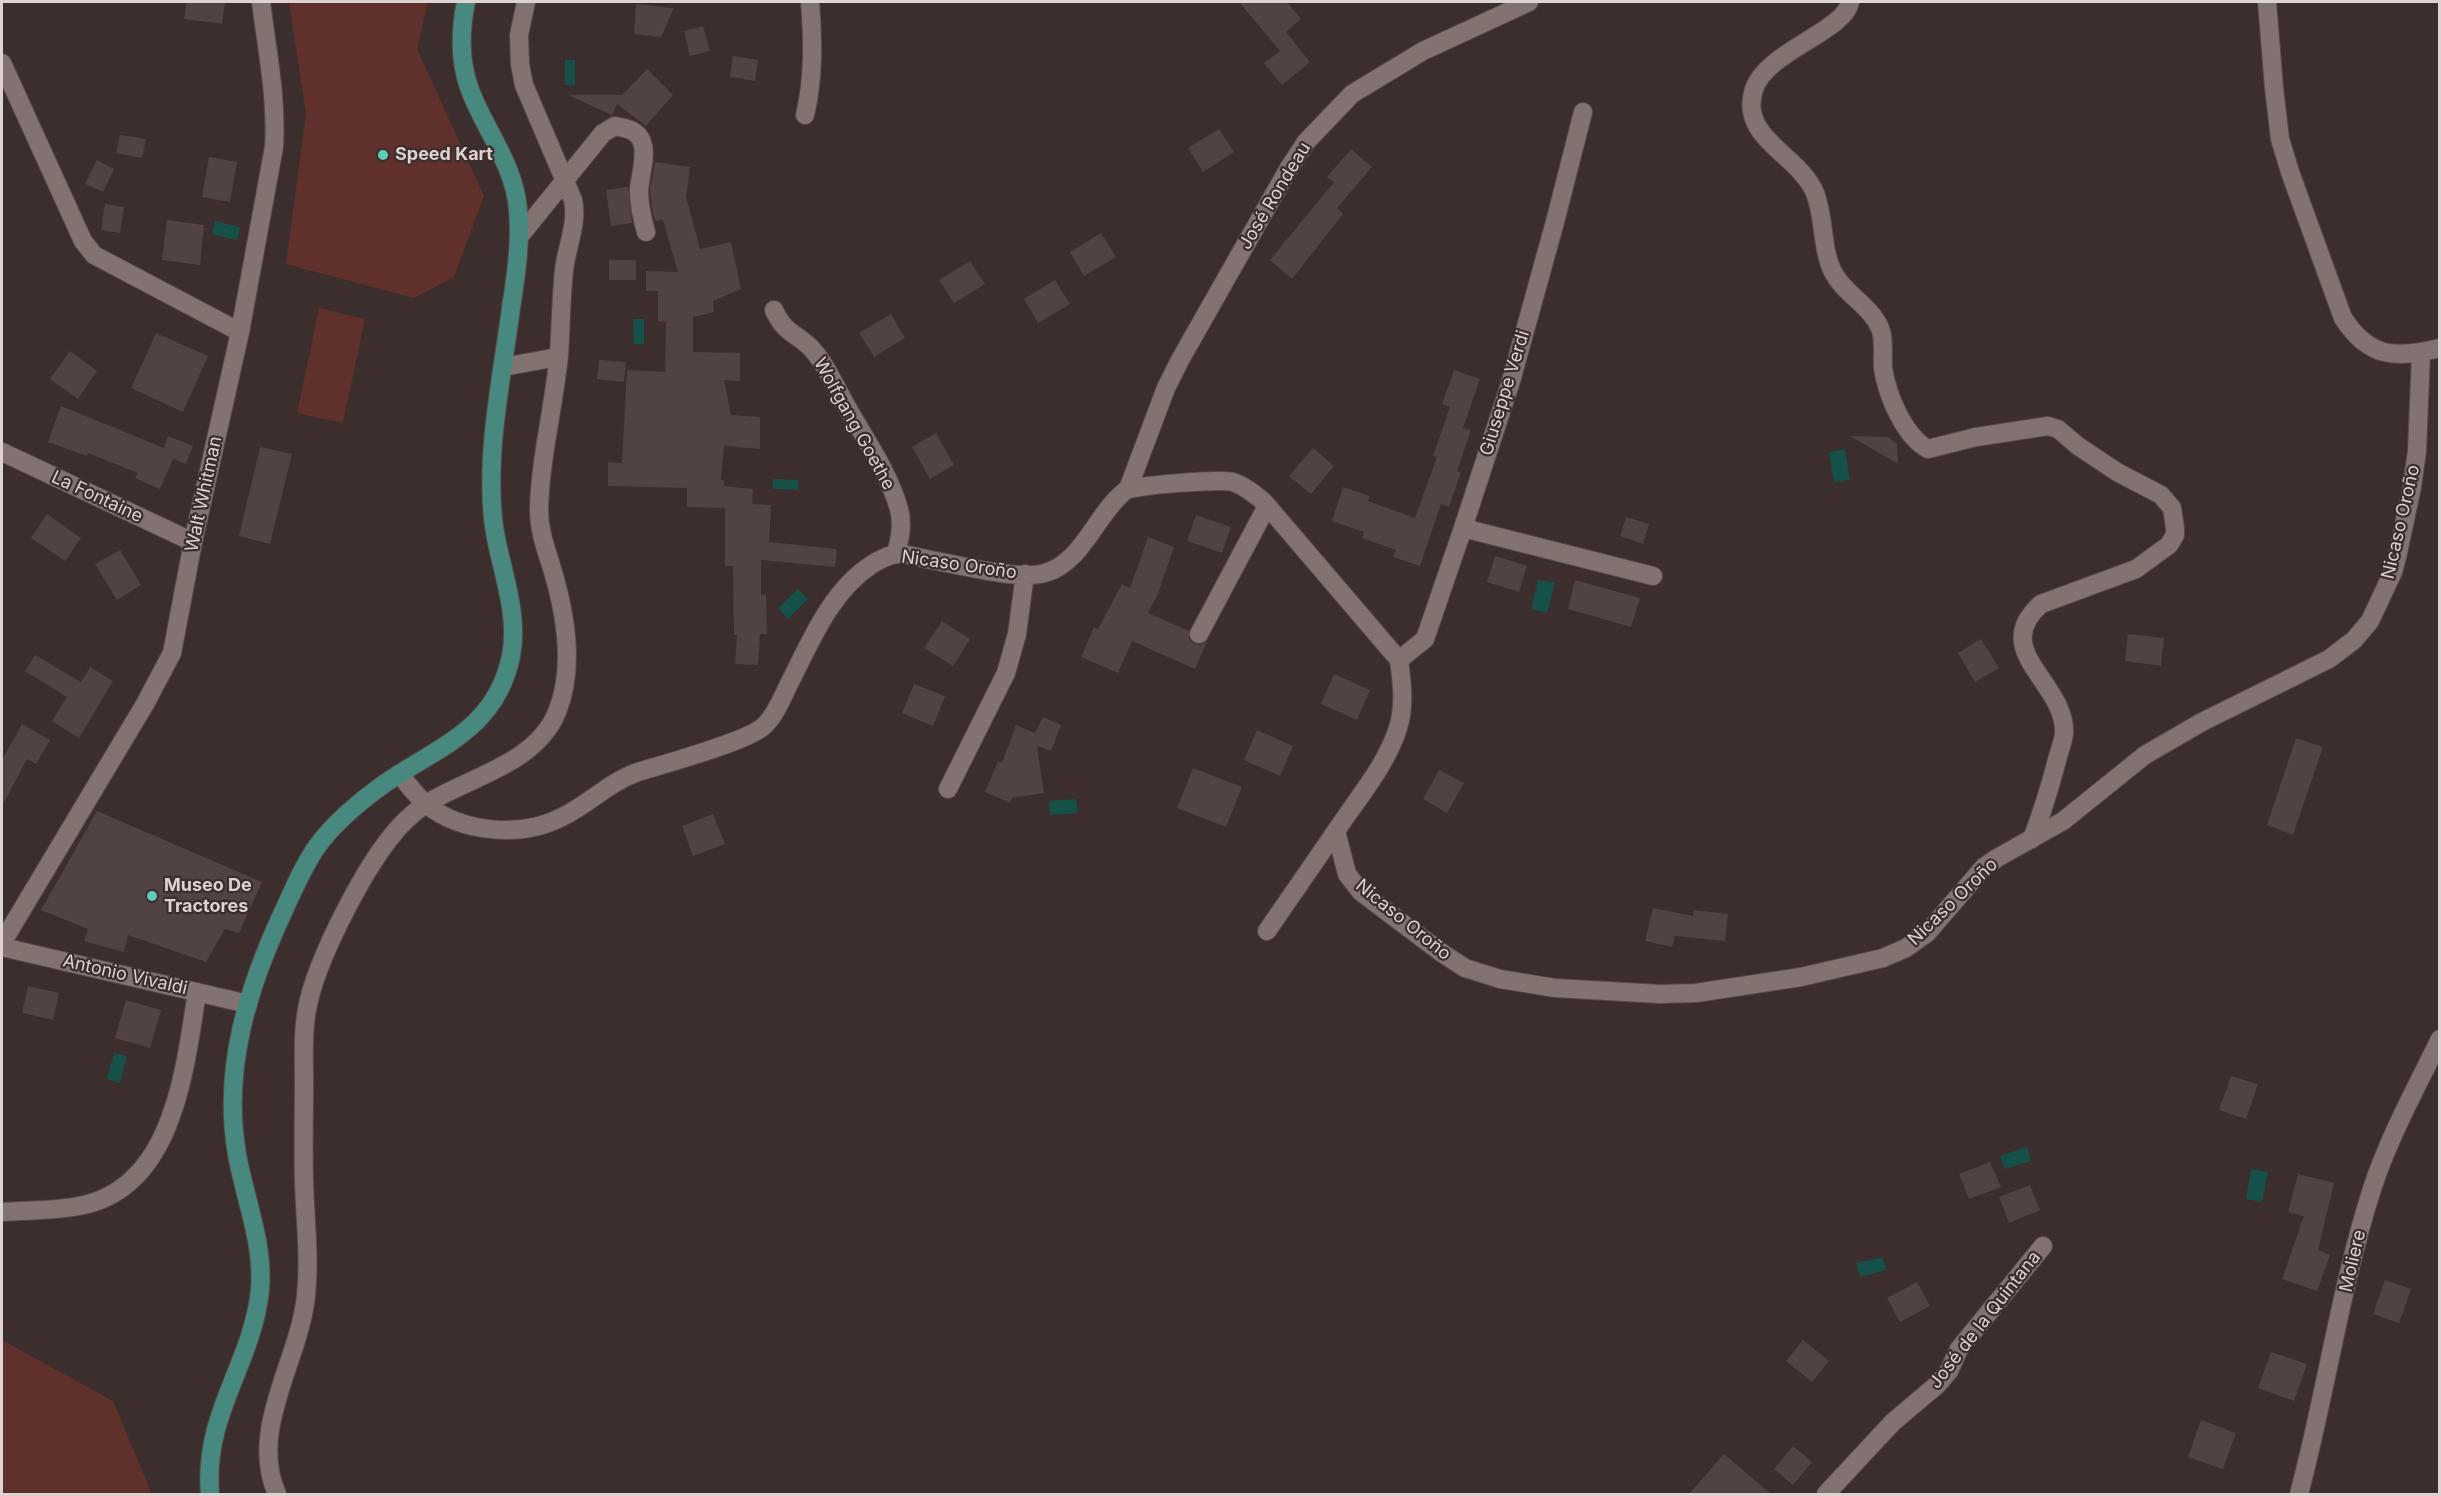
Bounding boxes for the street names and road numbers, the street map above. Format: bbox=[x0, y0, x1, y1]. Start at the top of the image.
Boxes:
street label: José Rondeau bbox=[1235, 138, 1315, 254]
street label: Giuseppe Verdi bbox=[1476, 328, 1534, 458]
street label: Wolfgang Goethe bbox=[809, 354, 899, 494]
street label: Walt Whitman bbox=[181, 434, 227, 554]
street label: Nicaso Oroño bbox=[2377, 463, 2425, 581]
street label: La Fontaine bbox=[48, 466, 146, 528]
street label: Nicaso Oroño bbox=[900, 546, 1018, 584]
street label: Nicaso Oroño bbox=[1904, 854, 2002, 950]
street label: Nicaso Oroño bbox=[1351, 875, 1455, 965]
street label: Antonio Vivaldi bbox=[61, 950, 189, 1000]
street label: Moliere bbox=[2335, 1228, 2371, 1294]
street label: José de la Quintana bbox=[1925, 1247, 2045, 1393]

